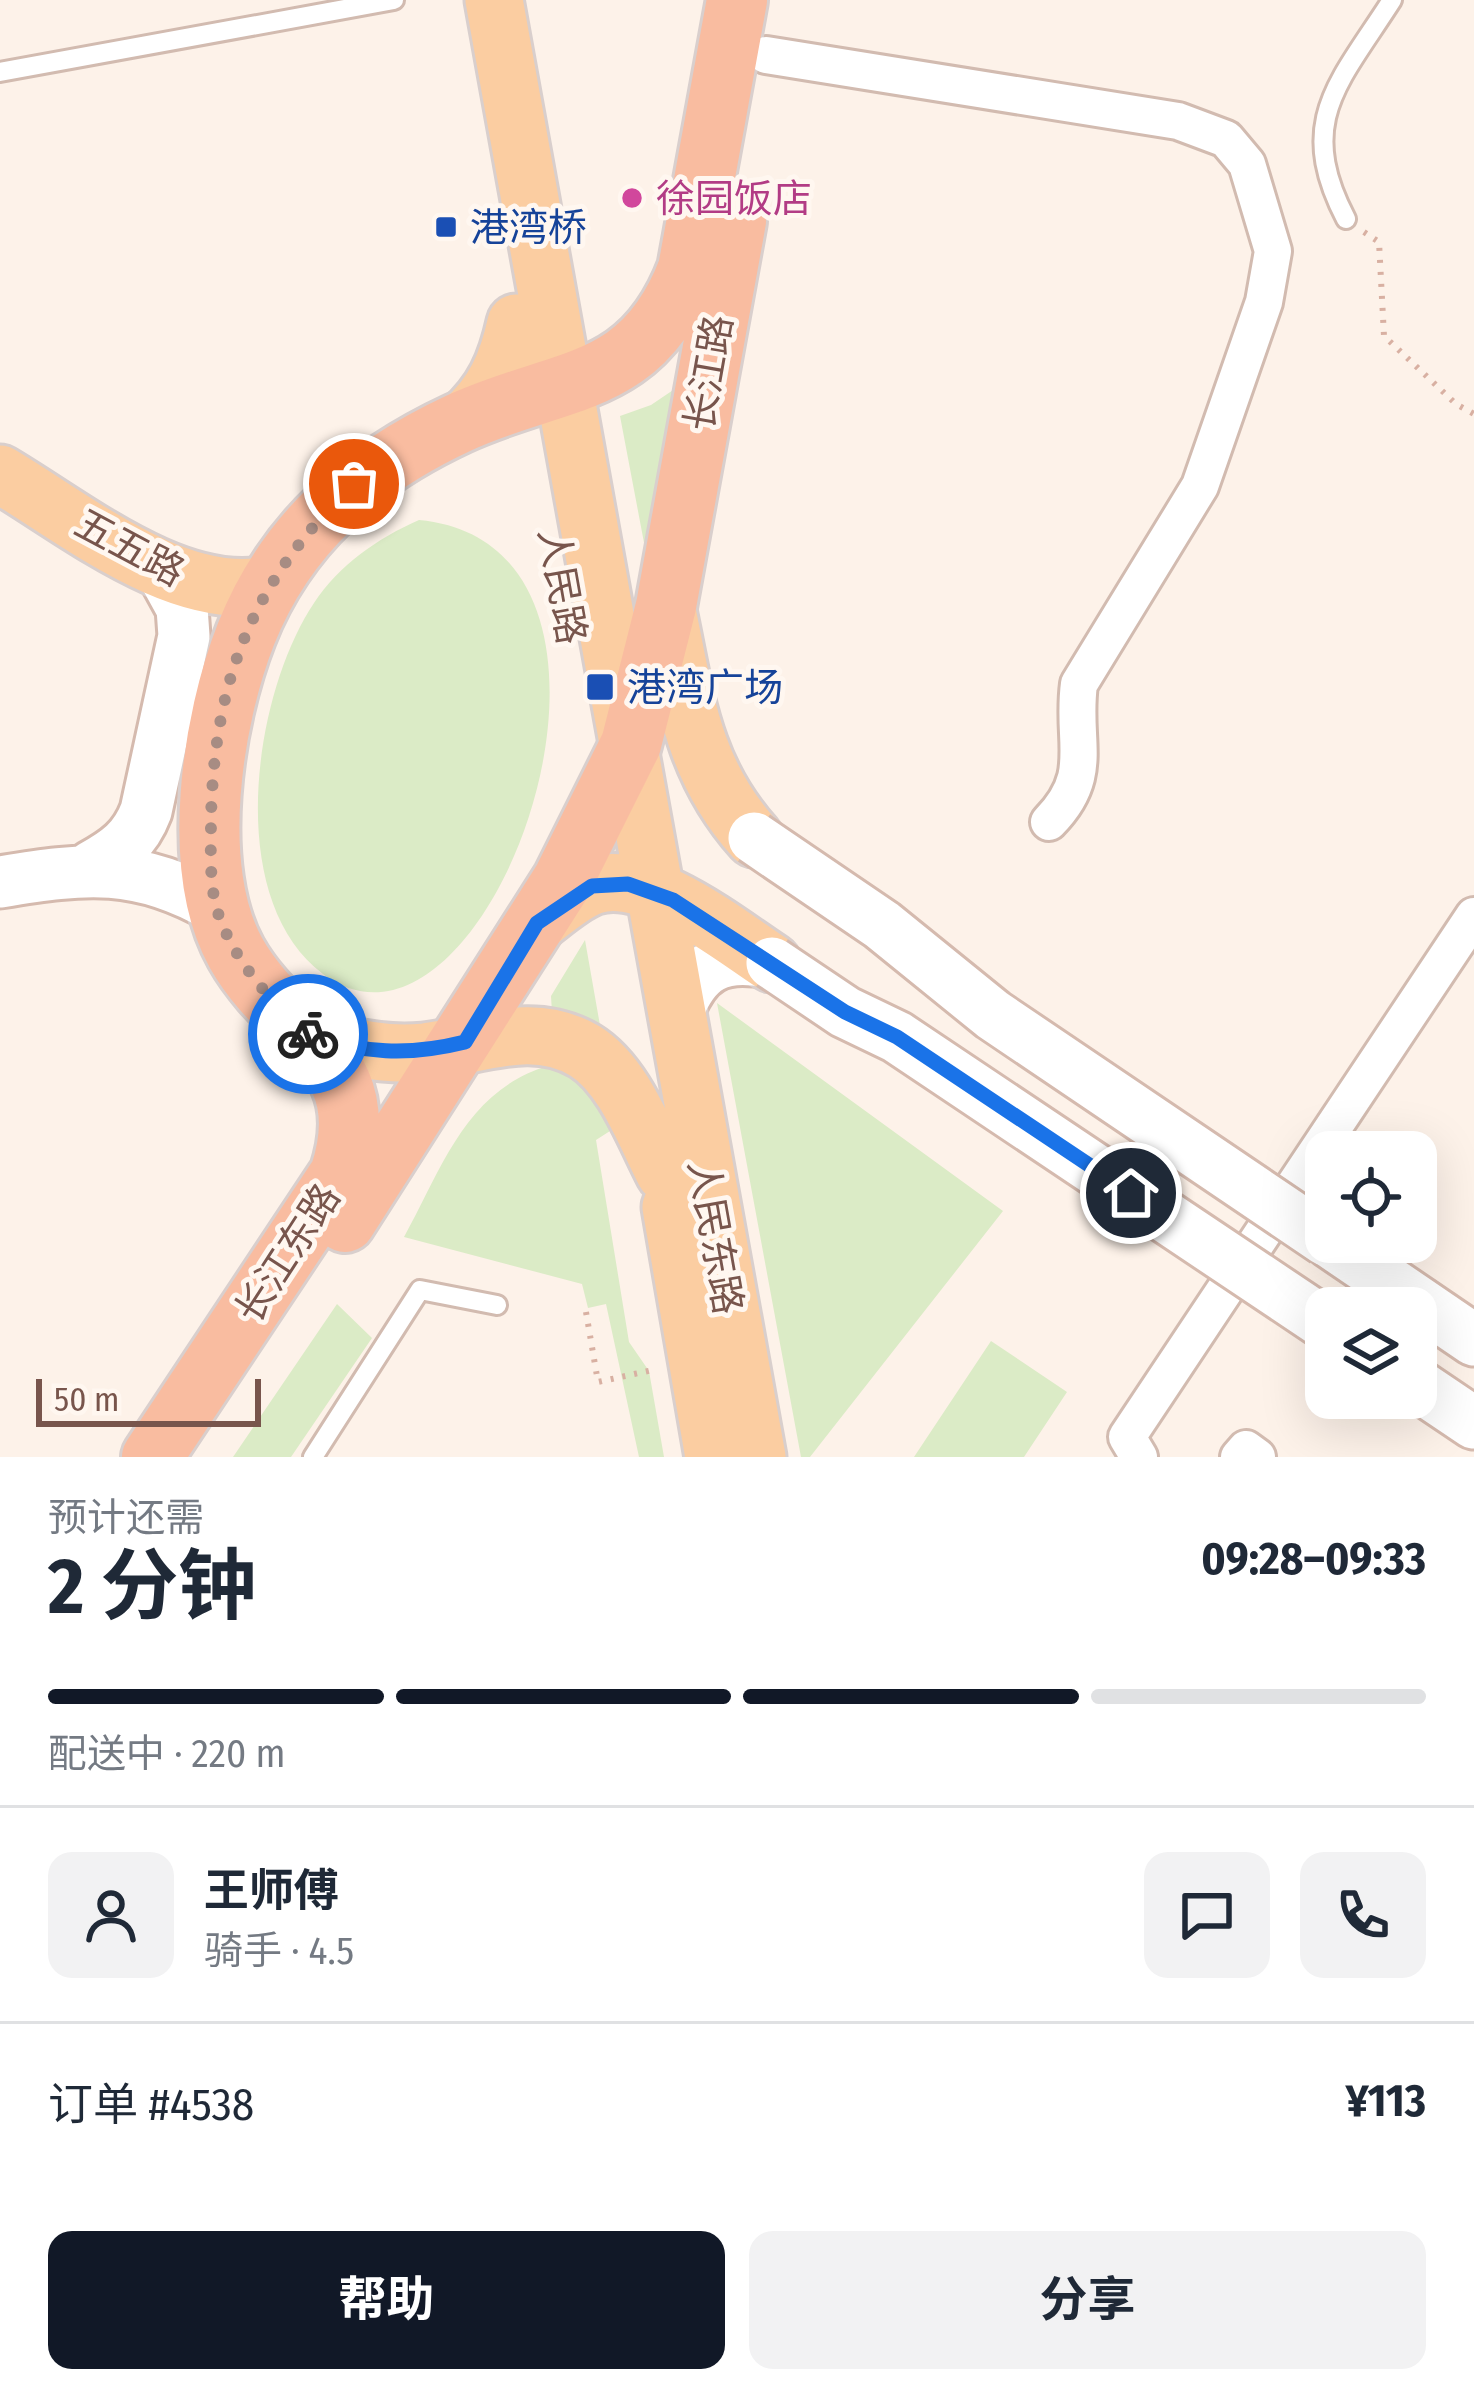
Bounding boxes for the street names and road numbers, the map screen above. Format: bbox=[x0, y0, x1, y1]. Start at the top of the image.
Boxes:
street label: 长江路 bbox=[676, 312, 742, 435]
street label: 五五路 bbox=[67, 500, 192, 596]
street label: 人民路 bbox=[529, 525, 595, 648]
street label: 人民东路 bbox=[679, 1156, 751, 1318]
street label: 长江东路 bbox=[226, 1176, 350, 1331]

